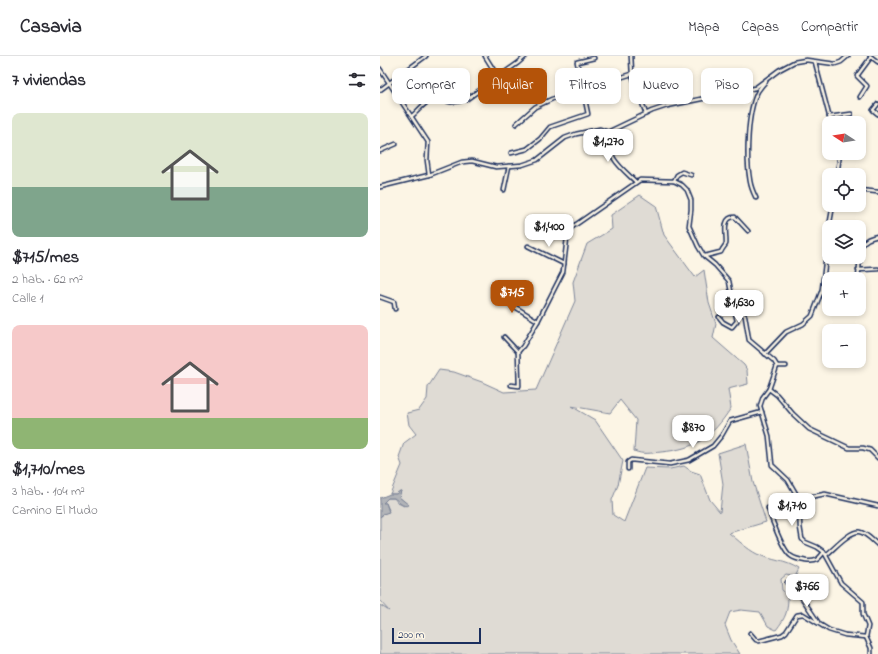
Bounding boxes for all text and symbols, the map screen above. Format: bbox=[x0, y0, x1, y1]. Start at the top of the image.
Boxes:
text: Casavia bbox=[20, 14, 82, 41]
text: Mapa bbox=[688, 17, 720, 38]
text: Capas bbox=[742, 17, 779, 38]
text: Compartir bbox=[801, 17, 858, 38]
text: 7 viviendas bbox=[12, 68, 86, 93]
chip: Comprar bbox=[392, 68, 470, 104]
chip: Alquilar bbox=[478, 68, 547, 104]
chip: Filtros bbox=[555, 68, 621, 104]
chip: Nuevo bbox=[629, 68, 693, 104]
chip: Piso bbox=[701, 68, 753, 104]
icon: filters bbox=[346, 69, 368, 91]
north arrow bbox=[822, 116, 866, 160]
map controls bbox=[822, 116, 866, 368]
pin: $1,270 bbox=[575, 129, 641, 163]
text: $1,270 bbox=[592, 132, 624, 151]
icon: home bbox=[154, 139, 226, 211]
button: locate bbox=[822, 168, 866, 212]
pin: $1,400 bbox=[516, 214, 582, 248]
text: $1,400 bbox=[534, 217, 564, 236]
button: layers bbox=[822, 220, 866, 264]
text: $715/mes bbox=[12, 245, 79, 270]
text: 2 hab. · 62 m² bbox=[12, 270, 83, 289]
button: + bbox=[822, 272, 866, 316]
pin: $715 bbox=[488, 280, 536, 314]
text: $715 bbox=[500, 283, 524, 302]
text: Calle 1 bbox=[12, 289, 44, 308]
pin: $1,630 bbox=[706, 290, 772, 324]
text: $1,630 bbox=[724, 293, 754, 312]
button: − bbox=[822, 324, 866, 368]
icon: home bbox=[154, 351, 226, 423]
pin: $870 bbox=[669, 415, 717, 449]
text: $870 bbox=[681, 418, 705, 437]
text: $1,710/mes bbox=[12, 457, 85, 482]
text: 3 hab. · 104 m² bbox=[12, 482, 85, 501]
pin: $1,710 bbox=[759, 493, 825, 527]
text: $1,710 bbox=[777, 496, 807, 515]
text: Camino El Mudo bbox=[12, 501, 98, 520]
pin: $766 bbox=[783, 574, 831, 608]
text: $766 bbox=[795, 577, 819, 596]
scale bar bbox=[392, 626, 481, 645]
text: 200 m bbox=[398, 627, 424, 643]

